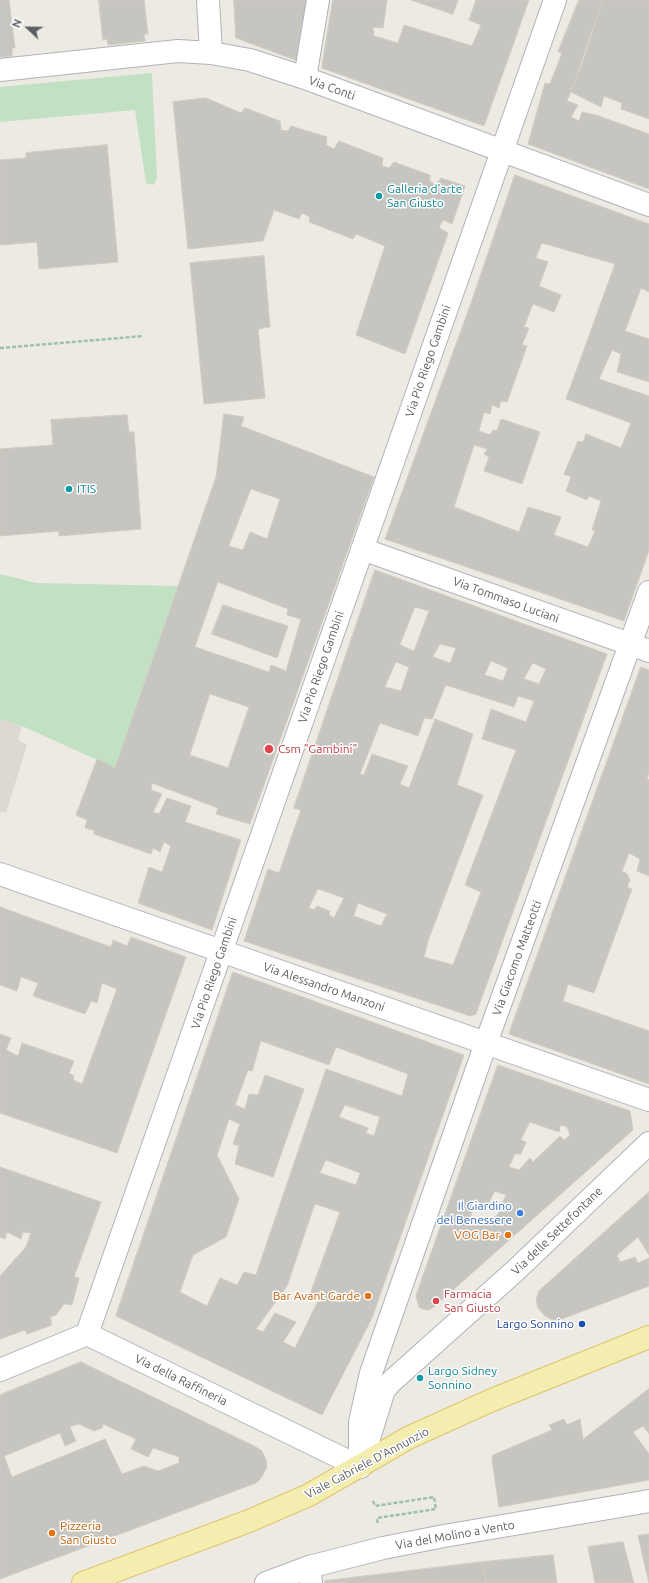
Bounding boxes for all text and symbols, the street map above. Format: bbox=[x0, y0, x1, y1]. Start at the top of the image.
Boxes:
north arrow bbox=[8, 8, 48, 48]
text: N bbox=[10, 17, 24, 30]
street label: Via Conti bbox=[307, 73, 357, 103]
place label: Galleria d'arte San Giusto bbox=[387, 182, 462, 210]
marker: Galleria d'arte San Giusto bbox=[374, 191, 384, 201]
street label: Via Pio Riego Gambini bbox=[402, 303, 454, 419]
place label: ITIS bbox=[77, 482, 96, 496]
marker: ITIS bbox=[64, 484, 74, 494]
street label: Via Tommaso Luciani bbox=[451, 574, 561, 626]
street label: Via Pio Riego Gambini bbox=[295, 609, 347, 725]
place label: Csm "Gambini" bbox=[278, 742, 357, 756]
marker: Csm "Gambini" bbox=[263, 743, 275, 755]
street label: Via Giacomo Matteotti bbox=[489, 898, 545, 1018]
street label: Via Pio Riego Gambini bbox=[188, 915, 240, 1031]
street label: Via Alessandro Manzoni bbox=[261, 959, 387, 1015]
street label: Via delle Settefontane bbox=[509, 1184, 605, 1278]
place label: Il Giardino del Benessere bbox=[437, 1199, 512, 1227]
marker: Il Giardino del Benessere bbox=[515, 1208, 525, 1218]
place label: VOG Bar bbox=[454, 1228, 500, 1242]
marker: VOG Bar bbox=[503, 1230, 513, 1240]
place label: Farmacia San Giusto bbox=[444, 1287, 501, 1315]
place label: Bar Avant Garde bbox=[273, 1289, 360, 1303]
marker: Bar Avant Garde bbox=[363, 1291, 373, 1301]
marker: Farmacia San Giusto bbox=[431, 1296, 441, 1306]
place label: Largo Sonnino bbox=[497, 1317, 574, 1331]
marker: Largo Sonnino bbox=[577, 1319, 587, 1329]
street label: Via della Raffineria bbox=[132, 1351, 230, 1409]
place label: Largo Sidney Sonnino bbox=[428, 1364, 497, 1392]
marker: Largo Sidney Sonnino bbox=[415, 1373, 425, 1383]
street label: Viale Gabriele D'Annunzio bbox=[303, 1424, 431, 1502]
street label: Via del Molino a Vento bbox=[394, 1517, 516, 1553]
place label: Pizzeria San Giusto bbox=[60, 1519, 117, 1547]
marker: Pizzeria San Giusto bbox=[47, 1528, 57, 1538]

